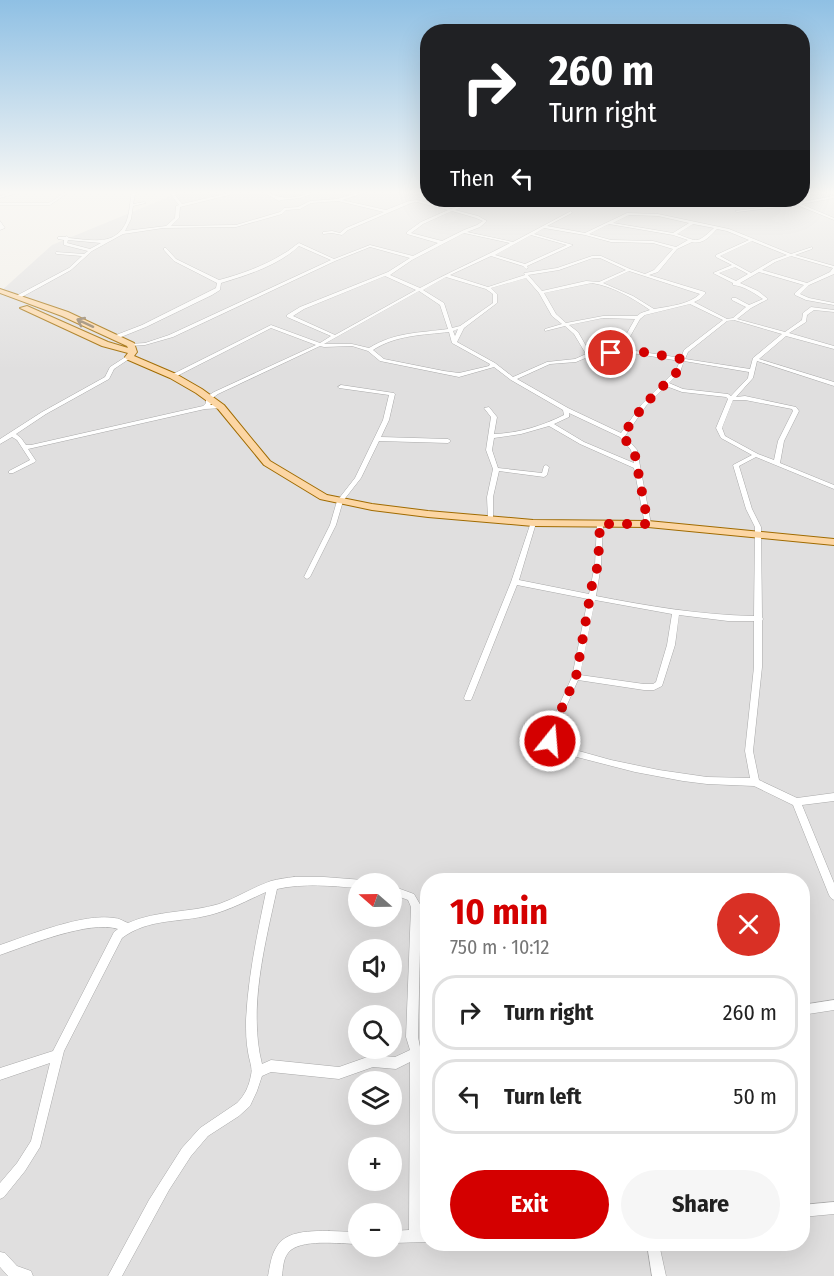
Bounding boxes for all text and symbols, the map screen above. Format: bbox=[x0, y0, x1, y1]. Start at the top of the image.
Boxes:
text: 260 m bbox=[549, 46, 654, 96]
icon: right bbox=[450, 48, 528, 126]
text: Turn right bbox=[549, 97, 657, 129]
icon: left bbox=[506, 162, 539, 195]
text: Then bbox=[450, 165, 494, 192]
one-way arrow bbox=[77, 317, 95, 329]
pin bbox=[585, 327, 636, 378]
icon: arrive bbox=[594, 336, 627, 369]
position arrow bbox=[518, 709, 582, 773]
north arrow bbox=[348, 873, 402, 927]
map controls bbox=[348, 873, 402, 1257]
text: 10 min bbox=[450, 890, 548, 934]
button: close bbox=[717, 893, 780, 956]
text: 750 m · 10:12 bbox=[450, 935, 549, 959]
button: sound bbox=[348, 939, 402, 993]
icon: right bbox=[453, 996, 486, 1029]
text: Turn right bbox=[504, 999, 593, 1026]
text: 260 m bbox=[723, 999, 777, 1026]
button: search bbox=[348, 1005, 402, 1059]
button: layers bbox=[348, 1071, 402, 1125]
icon: left bbox=[453, 1080, 486, 1113]
text: Turn left bbox=[504, 1083, 582, 1110]
text: 50 m bbox=[733, 1083, 777, 1110]
button: + bbox=[348, 1137, 402, 1191]
button: Exit bbox=[450, 1170, 609, 1239]
button: Share bbox=[621, 1170, 780, 1239]
button: − bbox=[348, 1203, 402, 1257]

